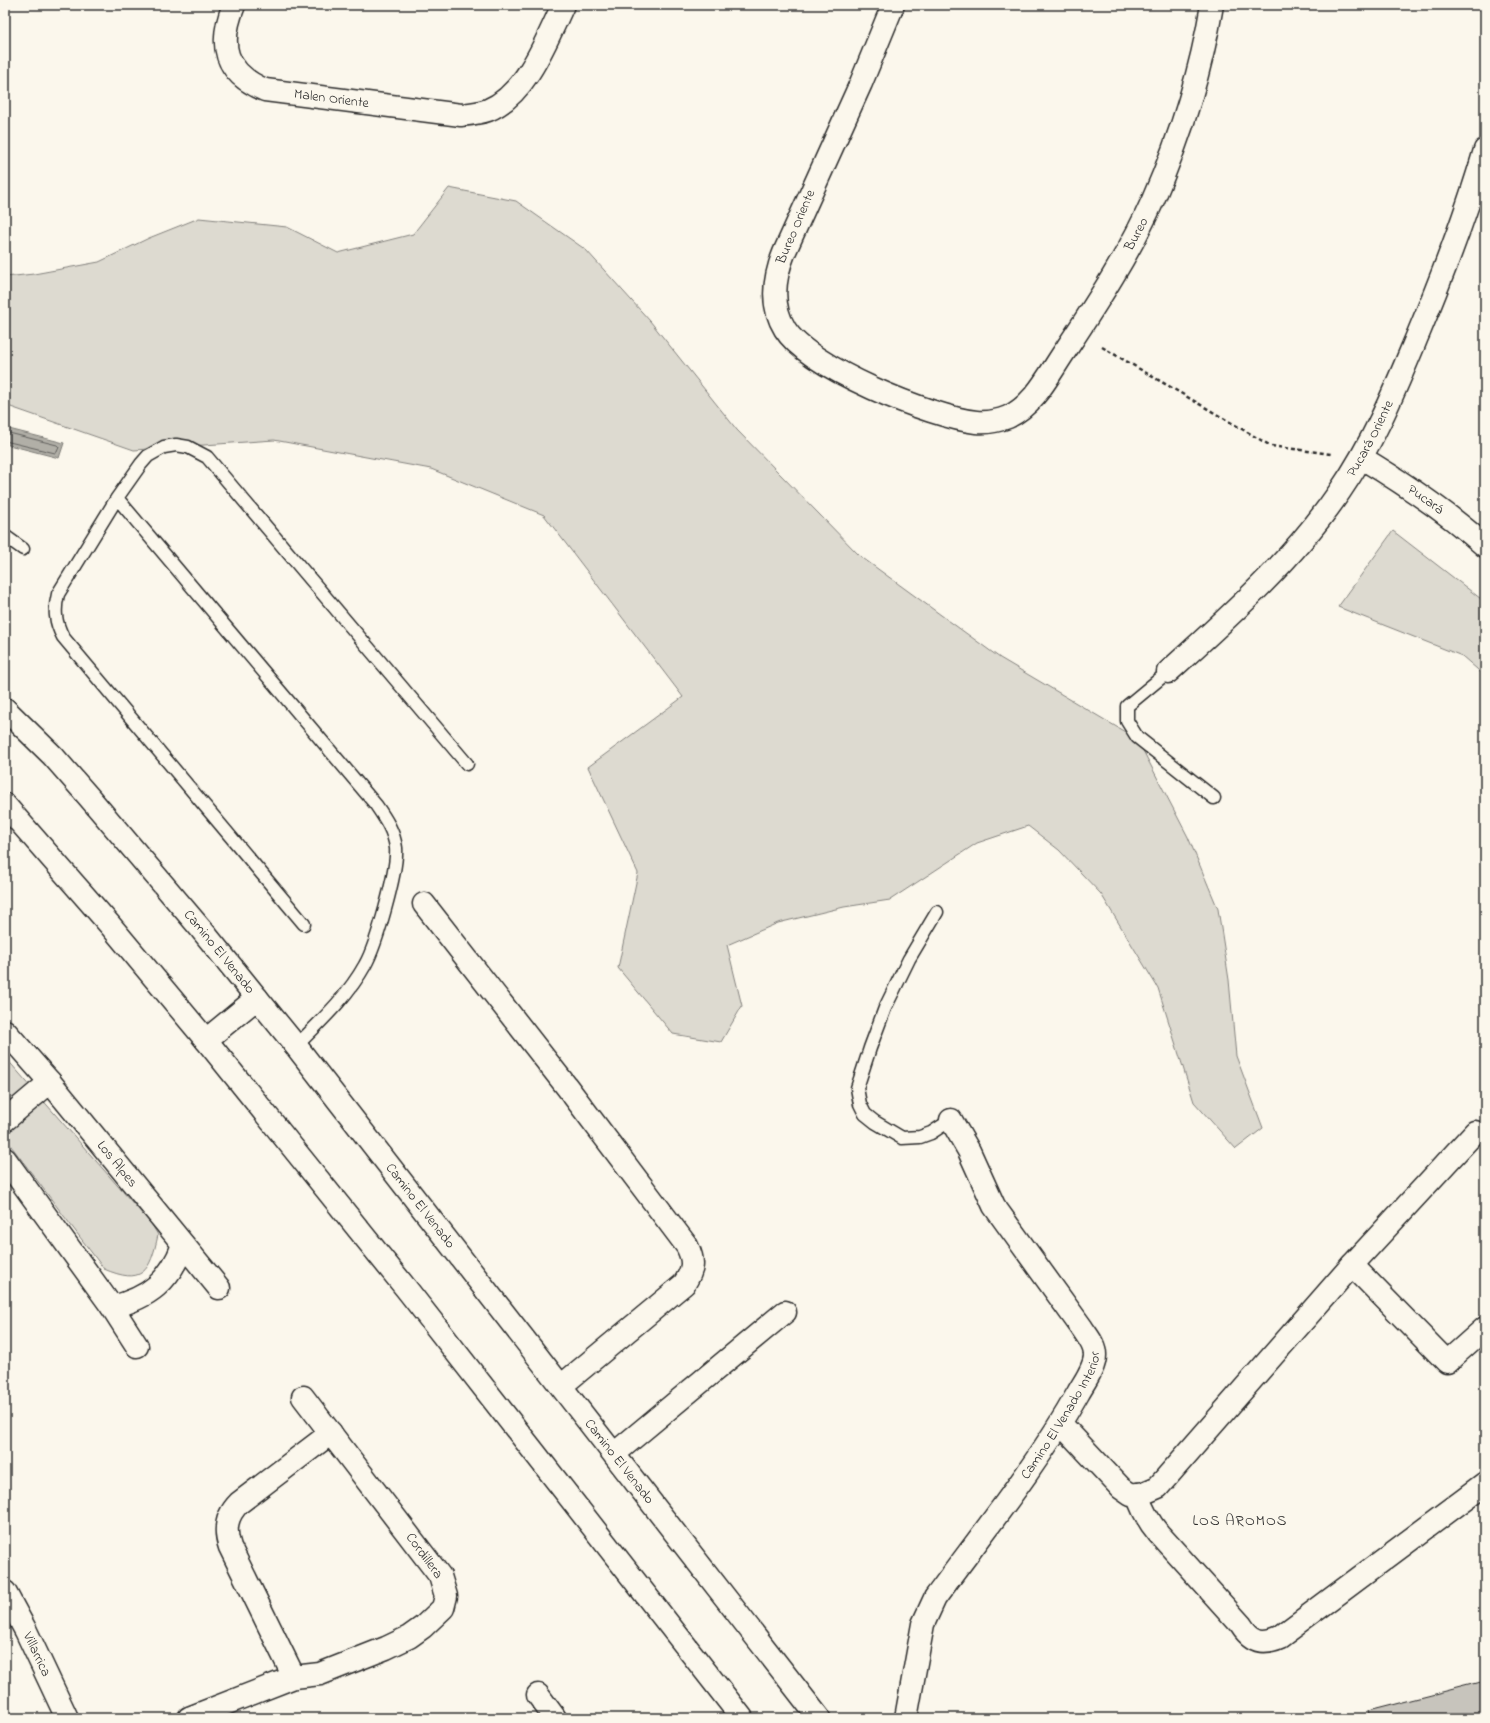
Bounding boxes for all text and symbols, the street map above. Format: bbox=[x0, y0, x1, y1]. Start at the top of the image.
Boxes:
street label: Malen Oriente bbox=[293, 83, 371, 114]
street label: Bureo Oriente bbox=[771, 186, 821, 268]
street label: Bureo bbox=[1118, 214, 1154, 256]
street label: Pucará Oriente bbox=[1341, 396, 1399, 481]
street label: Pucará bbox=[1403, 479, 1448, 520]
street label: Camino El Venado bbox=[178, 905, 260, 998]
street label: Los Alpes bbox=[92, 1136, 143, 1192]
street label: Camino El Venado bbox=[380, 1159, 460, 1253]
street label: Camino El Venado Interior bbox=[1015, 1350, 1106, 1484]
street label: Camino El Venado bbox=[579, 1414, 659, 1509]
district label: LOS AROMOS bbox=[1193, 1510, 1287, 1532]
street label: Cordillera bbox=[400, 1529, 448, 1583]
street label: Villarrica bbox=[17, 1628, 56, 1680]

